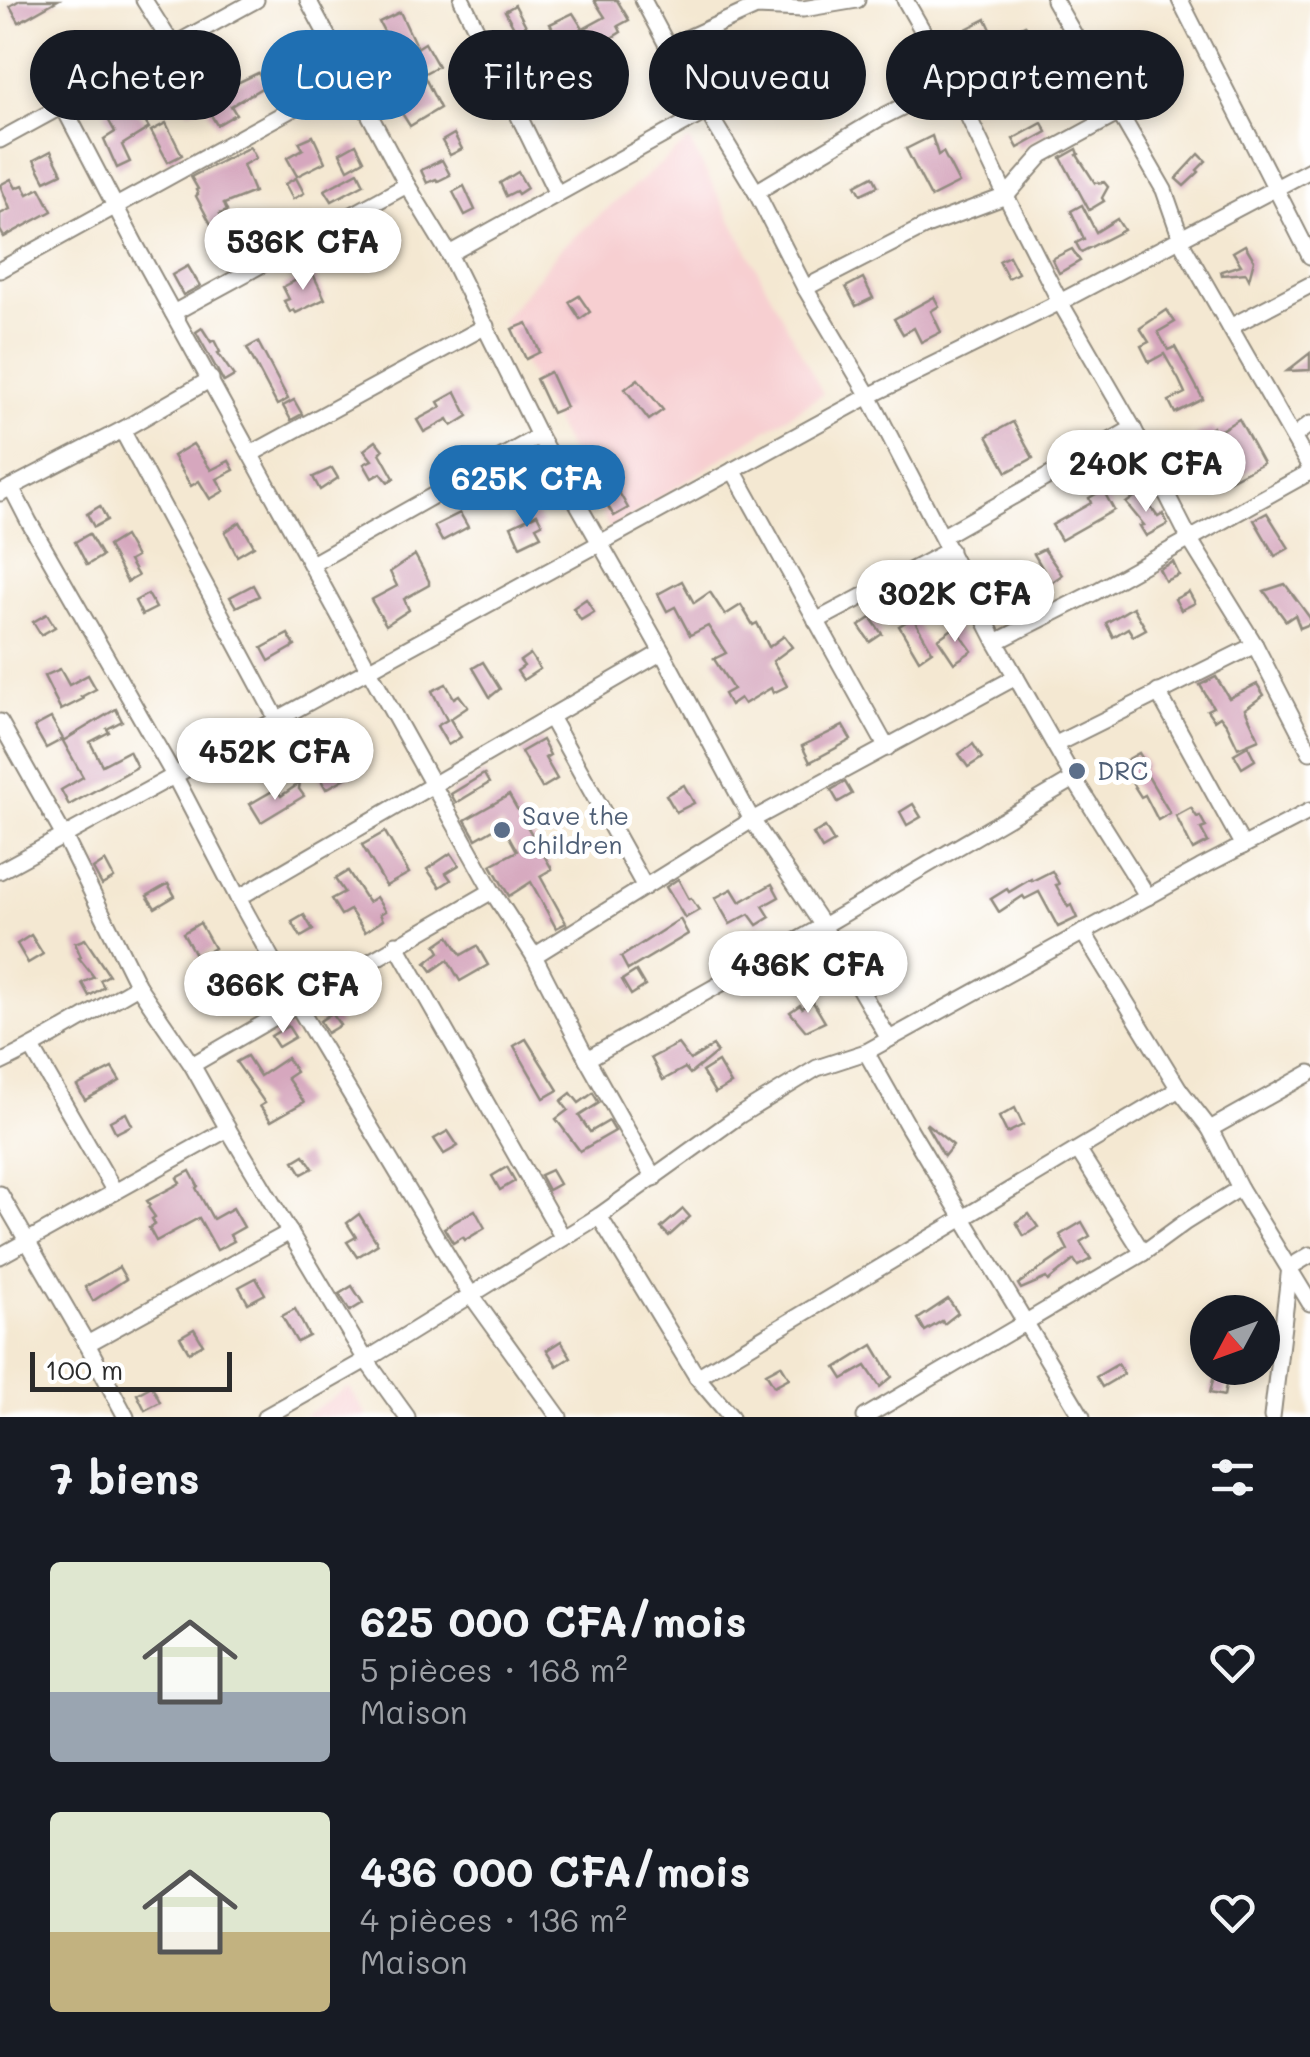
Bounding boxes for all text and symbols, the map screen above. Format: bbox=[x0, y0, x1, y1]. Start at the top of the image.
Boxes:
chip: Acheter bbox=[30, 30, 241, 120]
chip: Louer bbox=[261, 30, 428, 120]
chip: Filtres bbox=[448, 30, 629, 120]
chip: Nouveau bbox=[649, 30, 866, 120]
chip: Appartement bbox=[886, 30, 1184, 120]
pin: 536K CFA bbox=[200, 208, 406, 293]
text: 536K CFA bbox=[226, 219, 380, 261]
pin: 240K CFA bbox=[1043, 430, 1249, 515]
text: 240K CFA bbox=[1069, 441, 1223, 483]
pin: 625K CFA bbox=[424, 445, 630, 530]
text: 625K CFA bbox=[451, 456, 603, 498]
pin: 302K CFA bbox=[852, 560, 1058, 645]
text: 302K CFA bbox=[878, 571, 1032, 613]
pin: 452K CFA bbox=[172, 718, 378, 803]
text: 452K CFA bbox=[199, 729, 351, 771]
place label: DRC bbox=[1097, 754, 1148, 786]
marker: DRC bbox=[1066, 760, 1088, 782]
place label: Save the children bbox=[522, 799, 629, 860]
marker: Save the children bbox=[491, 819, 513, 841]
pin: 436K CFA bbox=[705, 931, 911, 1016]
text: 436K CFA bbox=[731, 942, 885, 984]
pin: 366K CFA bbox=[180, 951, 386, 1036]
text: 366K CFA bbox=[206, 962, 360, 1004]
north arrow bbox=[1190, 1295, 1280, 1385]
map controls bbox=[1190, 1295, 1280, 1385]
scale bar bbox=[30, 1347, 232, 1392]
text: 100 m bbox=[45, 1351, 123, 1387]
text: 7 biens bbox=[50, 1450, 200, 1505]
icon: filters bbox=[1205, 1450, 1260, 1505]
text: 625 000 CFA/mois bbox=[360, 1593, 747, 1648]
icon: home bbox=[130, 1602, 250, 1722]
icon: heart bbox=[1205, 1635, 1260, 1690]
text: 5 pièces · 168 m² bbox=[360, 1648, 628, 1690]
text: Maison bbox=[360, 1690, 468, 1732]
text: 436 000 CFA/mois bbox=[360, 1843, 750, 1898]
icon: home bbox=[130, 1852, 250, 1972]
icon: heart bbox=[1205, 1885, 1260, 1940]
text: 4 pièces · 136 m² bbox=[360, 1898, 627, 1940]
text: Maison bbox=[360, 1940, 468, 1982]

